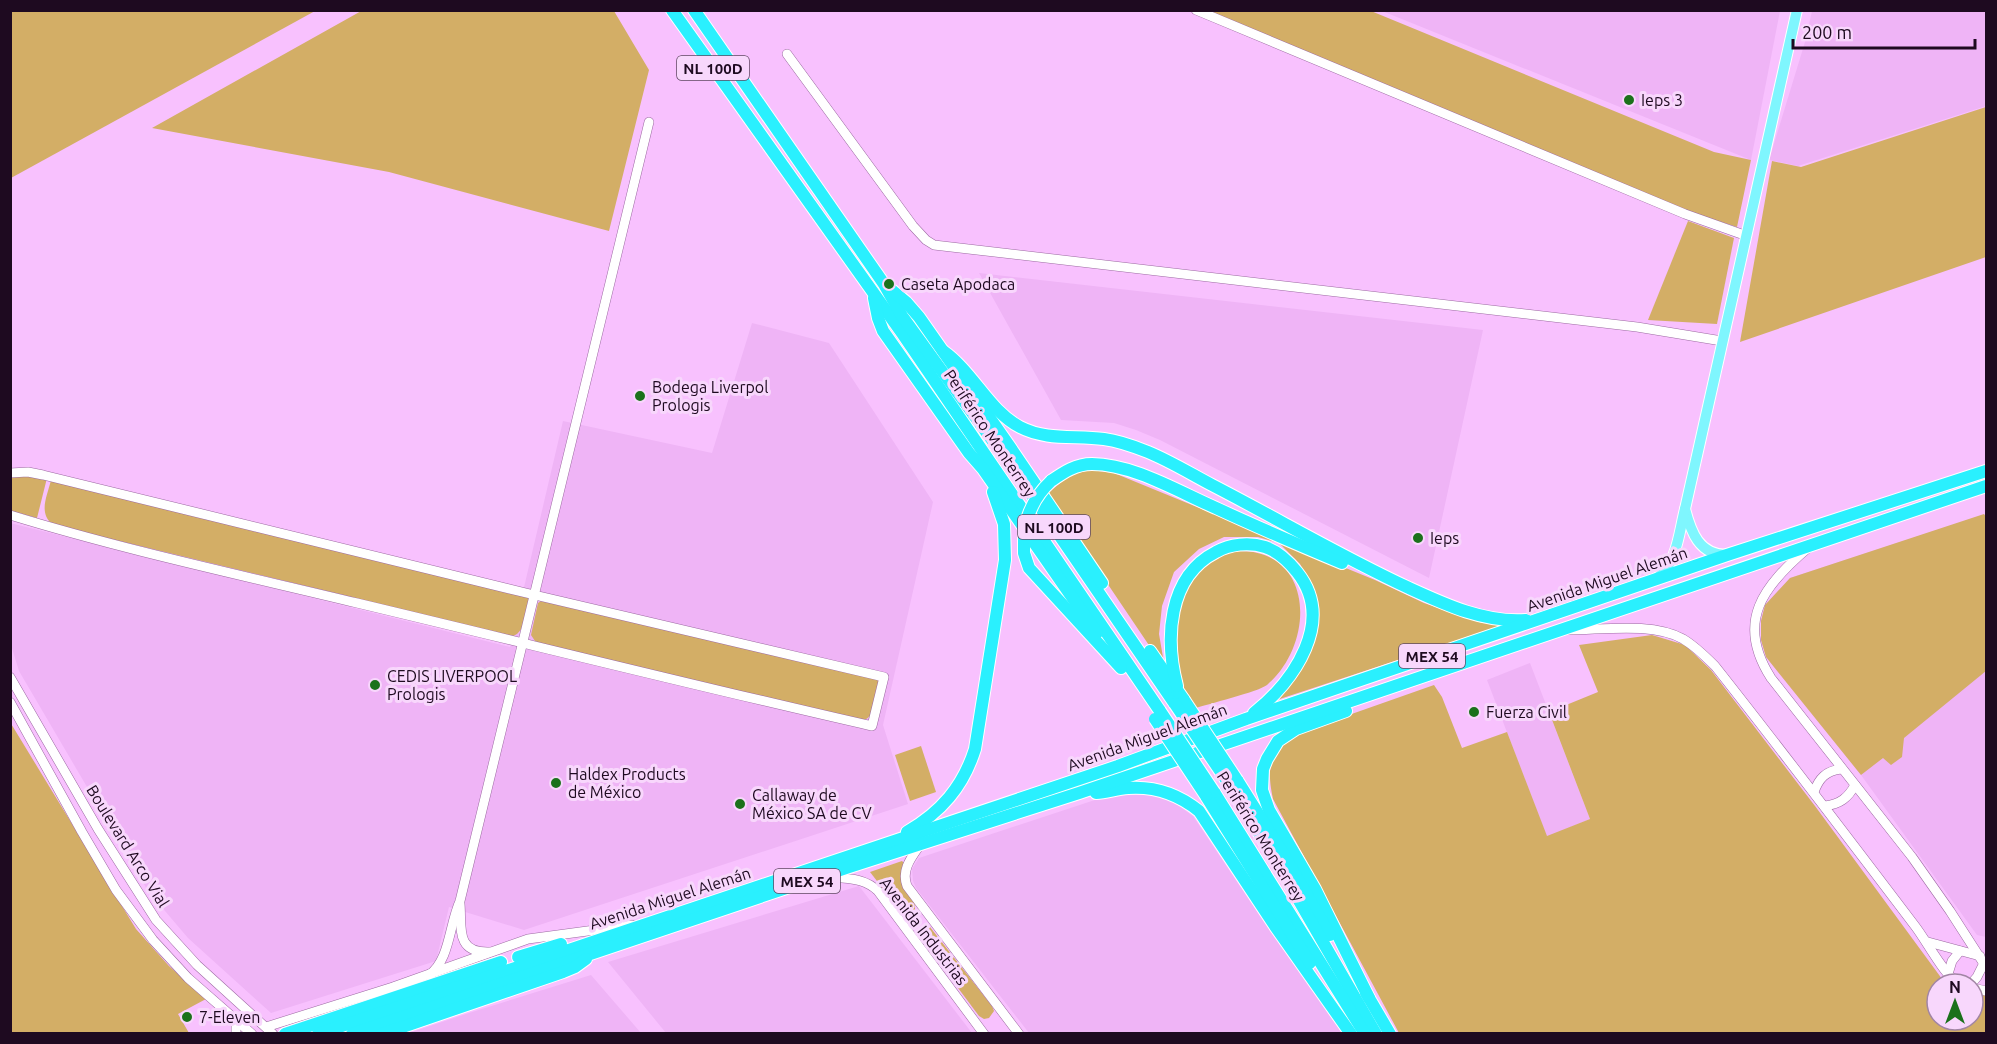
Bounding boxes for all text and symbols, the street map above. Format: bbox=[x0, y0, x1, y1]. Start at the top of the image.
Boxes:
scale bar bbox=[1793, 12, 1974, 50]
text: 200 m bbox=[1802, 22, 1852, 42]
road number: NL 100D bbox=[677, 56, 749, 80]
place label: Ieps 3 bbox=[1641, 91, 1683, 109]
marker: Ieps 3 bbox=[1622, 93, 1636, 107]
place label: Caseta Apodaca bbox=[901, 275, 1015, 293]
marker: Caseta Apodaca bbox=[882, 277, 896, 291]
street label: Periférico Monterrey bbox=[941, 366, 1039, 500]
place label: Bodega Liverpol Prologis bbox=[652, 378, 768, 414]
marker: Bodega Liverpol Prologis bbox=[633, 389, 647, 403]
road number: NL 100D bbox=[1018, 515, 1090, 539]
place label: Ieps bbox=[1430, 529, 1459, 547]
marker: Ieps bbox=[1411, 531, 1425, 545]
street label: Avenida Miguel Alemán bbox=[1524, 543, 1690, 615]
road number: MEX 54 bbox=[1399, 644, 1465, 668]
place label: CEDIS LIVERPOOL Prologis bbox=[387, 667, 517, 703]
marker: CEDIS LIVERPOOL Prologis bbox=[368, 678, 382, 692]
street label: Avenida Miguel Alemán bbox=[1065, 700, 1229, 774]
place label: Fuerza Civil bbox=[1486, 703, 1567, 721]
marker: Fuerza Civil bbox=[1467, 705, 1481, 719]
place label: Haldex Products de México bbox=[568, 765, 686, 801]
street label: Periférico Monterrey bbox=[1214, 768, 1308, 904]
marker: Haldex Products de México bbox=[549, 776, 563, 790]
street label: Boulevard Arco Vial bbox=[83, 782, 173, 910]
place label: Callaway de México SA de CV bbox=[752, 786, 872, 822]
marker: Callaway de México SA de CV bbox=[733, 797, 747, 811]
street label: Avenida Miguel Alemán bbox=[587, 863, 753, 933]
road number: MEX 54 bbox=[774, 869, 840, 893]
street label: Avenida Industrias bbox=[877, 874, 971, 988]
north arrow bbox=[1925, 972, 1985, 1032]
text: N bbox=[1949, 978, 1961, 996]
place label: 7-Eleven bbox=[199, 1008, 260, 1026]
marker: 7-Eleven bbox=[180, 1010, 194, 1024]

